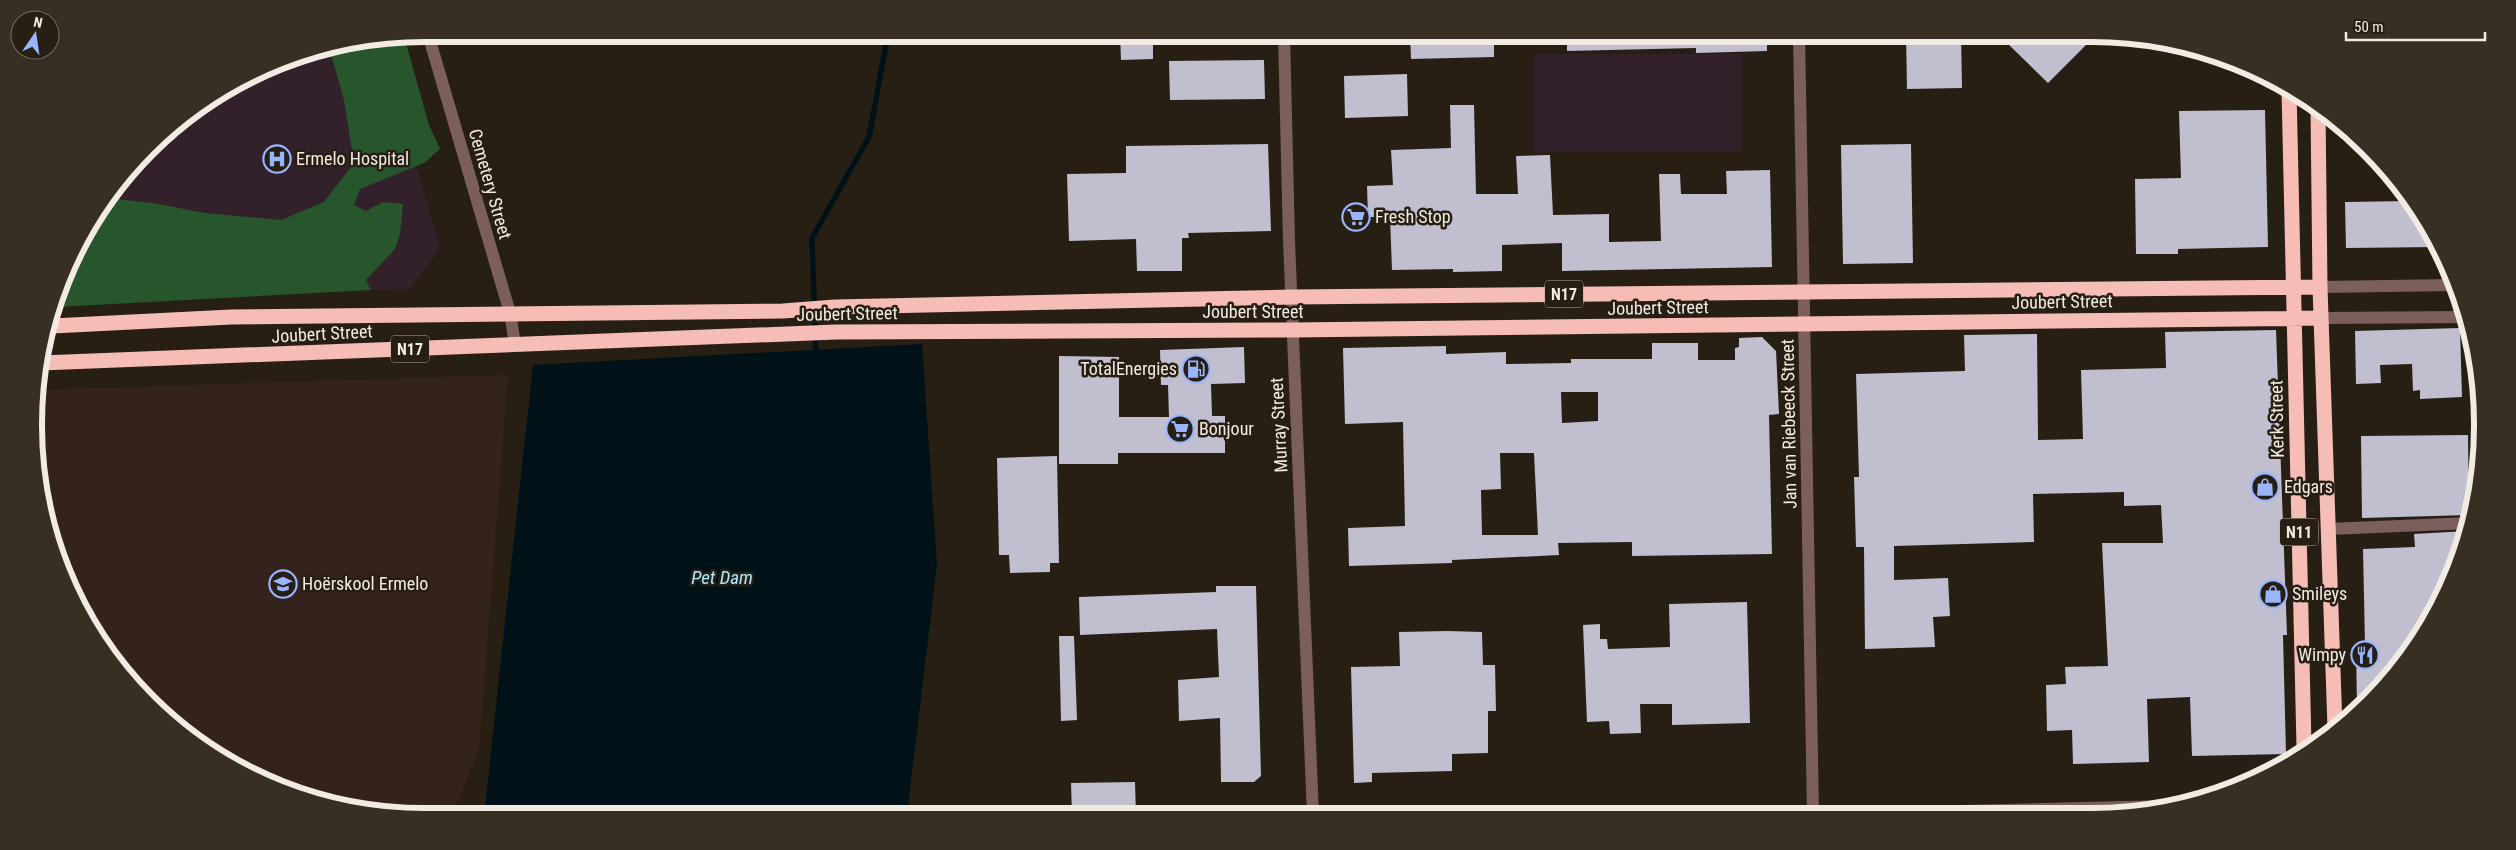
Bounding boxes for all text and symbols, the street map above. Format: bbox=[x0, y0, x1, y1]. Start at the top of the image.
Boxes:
north arrow bbox=[10, 10, 60, 60]
scale bar bbox=[2346, 10, 2485, 42]
text: N bbox=[32, 14, 44, 31]
text: 50 m bbox=[2354, 18, 2384, 36]
street label: Cemetery Street bbox=[465, 126, 516, 241]
hospital icon: Ermelo Hospital bbox=[262, 144, 292, 174]
place label: Ermelo Hospital bbox=[296, 148, 409, 169]
supermarket icon: Fresh Stop bbox=[1341, 202, 1371, 232]
place label: Fresh Stop bbox=[1375, 206, 1451, 227]
road number: N17 bbox=[1545, 280, 1583, 308]
street label: Joubert Street bbox=[2011, 290, 2113, 313]
street label: Joubert Street bbox=[1607, 296, 1709, 319]
street label: Joubert Street bbox=[1202, 301, 1304, 322]
street label: Joubert Street bbox=[796, 302, 898, 325]
street label: Joubert Street bbox=[271, 320, 373, 347]
road number: N17 bbox=[391, 336, 429, 362]
street label: Jan van Riebeeck Street bbox=[1777, 339, 1800, 509]
fuel station icon: TotalEnergies bbox=[1181, 354, 1211, 384]
place label: TotalEnergies bbox=[1080, 358, 1177, 379]
street label: Murray Street bbox=[1266, 377, 1291, 473]
street label: Kerk Street bbox=[2265, 380, 2288, 458]
supermarket icon: Bonjour bbox=[1165, 414, 1195, 444]
place label: Bonjour bbox=[1199, 418, 1254, 439]
shop icon: Edgars bbox=[2250, 472, 2280, 502]
place label: Edgars bbox=[2284, 476, 2333, 497]
road number: N11 bbox=[2280, 518, 2318, 546]
water label: Pet Dam bbox=[691, 566, 753, 589]
school or university icon: Hoërskool Ermelo bbox=[268, 569, 298, 599]
place label: Hoërskool Ermelo bbox=[302, 573, 428, 594]
shop icon: Smileys bbox=[2258, 579, 2288, 609]
place label: Smileys bbox=[2292, 583, 2347, 604]
restaurant icon: Wimpy bbox=[2350, 640, 2380, 670]
place label: Wimpy bbox=[2298, 644, 2347, 665]

